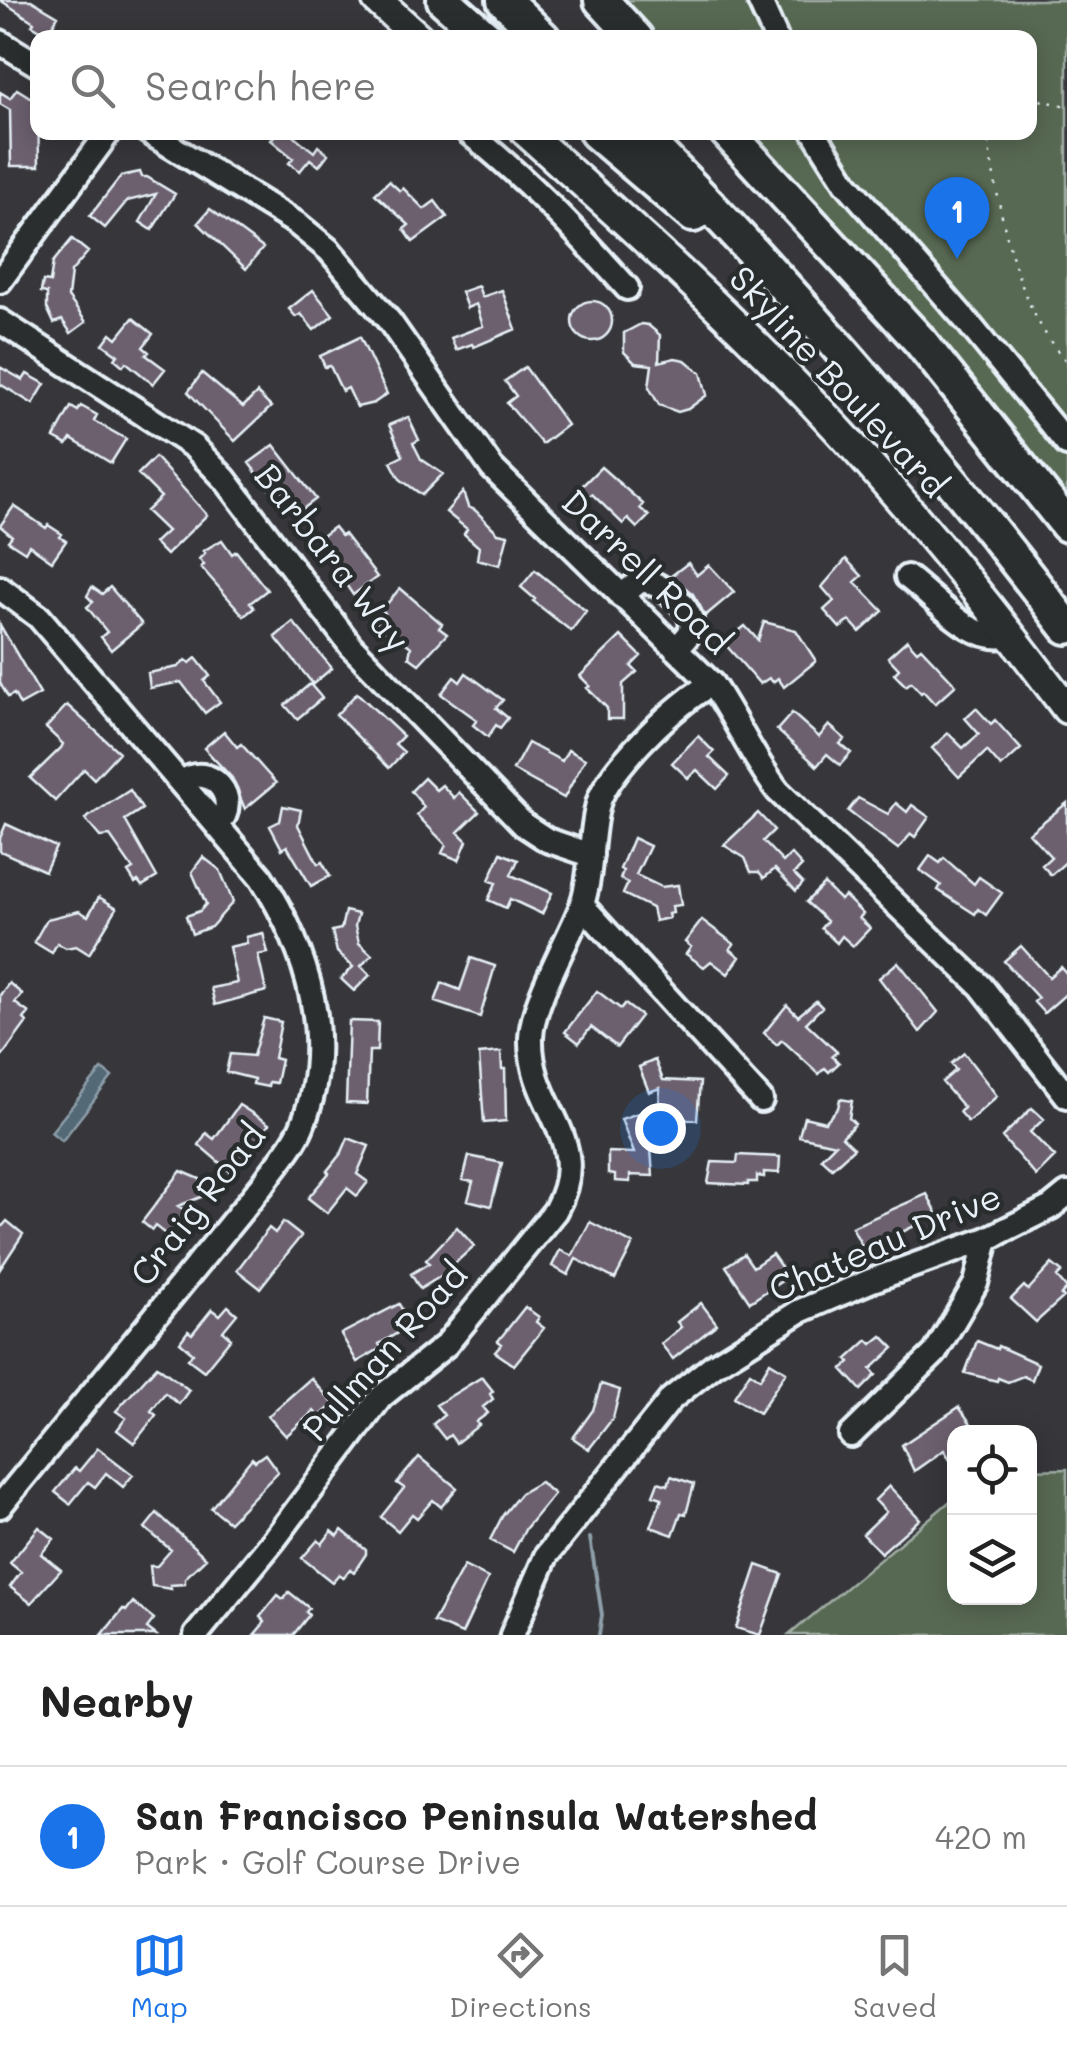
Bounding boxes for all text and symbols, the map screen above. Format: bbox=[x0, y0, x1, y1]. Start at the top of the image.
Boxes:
search box bbox=[30, 30, 1037, 140]
icon: search bbox=[65, 58, 120, 113]
text: Search here bbox=[145, 60, 376, 110]
pin: 1 bbox=[924, 176, 990, 259]
street label: Skyline Boulevard bbox=[720, 255, 959, 506]
street label: Barbara Way bbox=[246, 453, 421, 660]
street label: Darrell Road bbox=[553, 478, 742, 663]
your location bbox=[635, 1103, 686, 1154]
street label: Craig Road bbox=[119, 1113, 274, 1294]
street label: Chateau Drive bbox=[761, 1171, 1007, 1311]
street label: Pullman Road bbox=[291, 1251, 476, 1450]
map controls bbox=[947, 1425, 1037, 1605]
button: locate bbox=[947, 1425, 1037, 1515]
button: layers bbox=[947, 1515, 1037, 1605]
text: Nearby bbox=[40, 1673, 194, 1728]
text: San Francisco Peninsula Watershed bbox=[135, 1790, 817, 1840]
text: 1 bbox=[65, 1815, 80, 1857]
text: 420 m bbox=[935, 1815, 1027, 1857]
text: Park · Golf Course Drive bbox=[135, 1840, 521, 1882]
tab: Map bbox=[131, 1928, 188, 2024]
tab: Directions bbox=[449, 1928, 592, 2024]
tab: Saved bbox=[853, 1928, 936, 2024]

